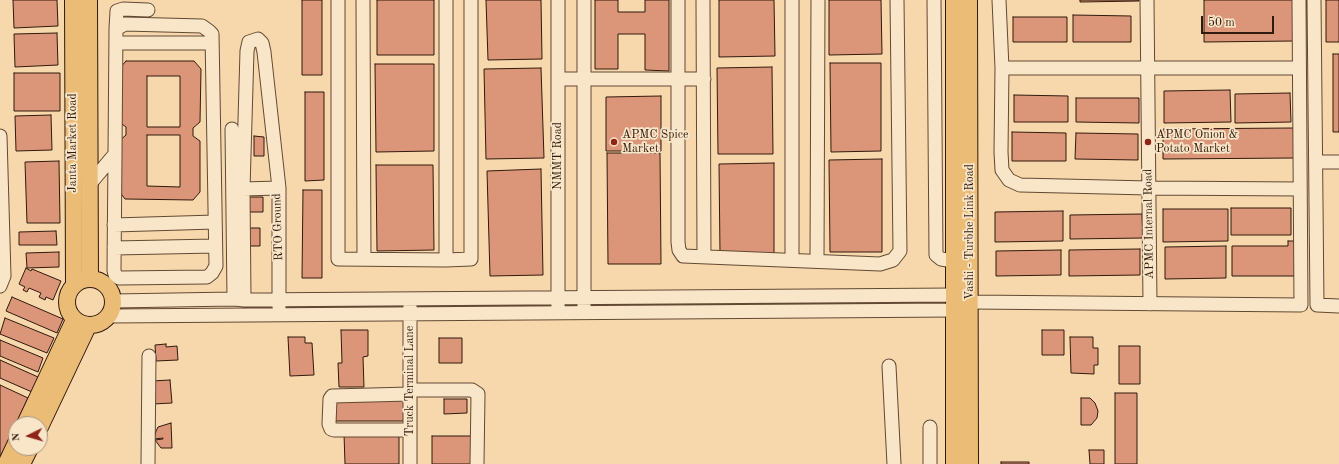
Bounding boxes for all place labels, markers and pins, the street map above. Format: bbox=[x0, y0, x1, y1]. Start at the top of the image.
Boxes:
place label: APMC Spice Market bbox=[622, 128, 688, 156]
place label: APMC Onion & Potato Market bbox=[1156, 128, 1238, 156]
marker: APMC Spice Market bbox=[609, 137, 619, 147]
marker: APMC Onion & Potato Market bbox=[1143, 137, 1153, 147]

